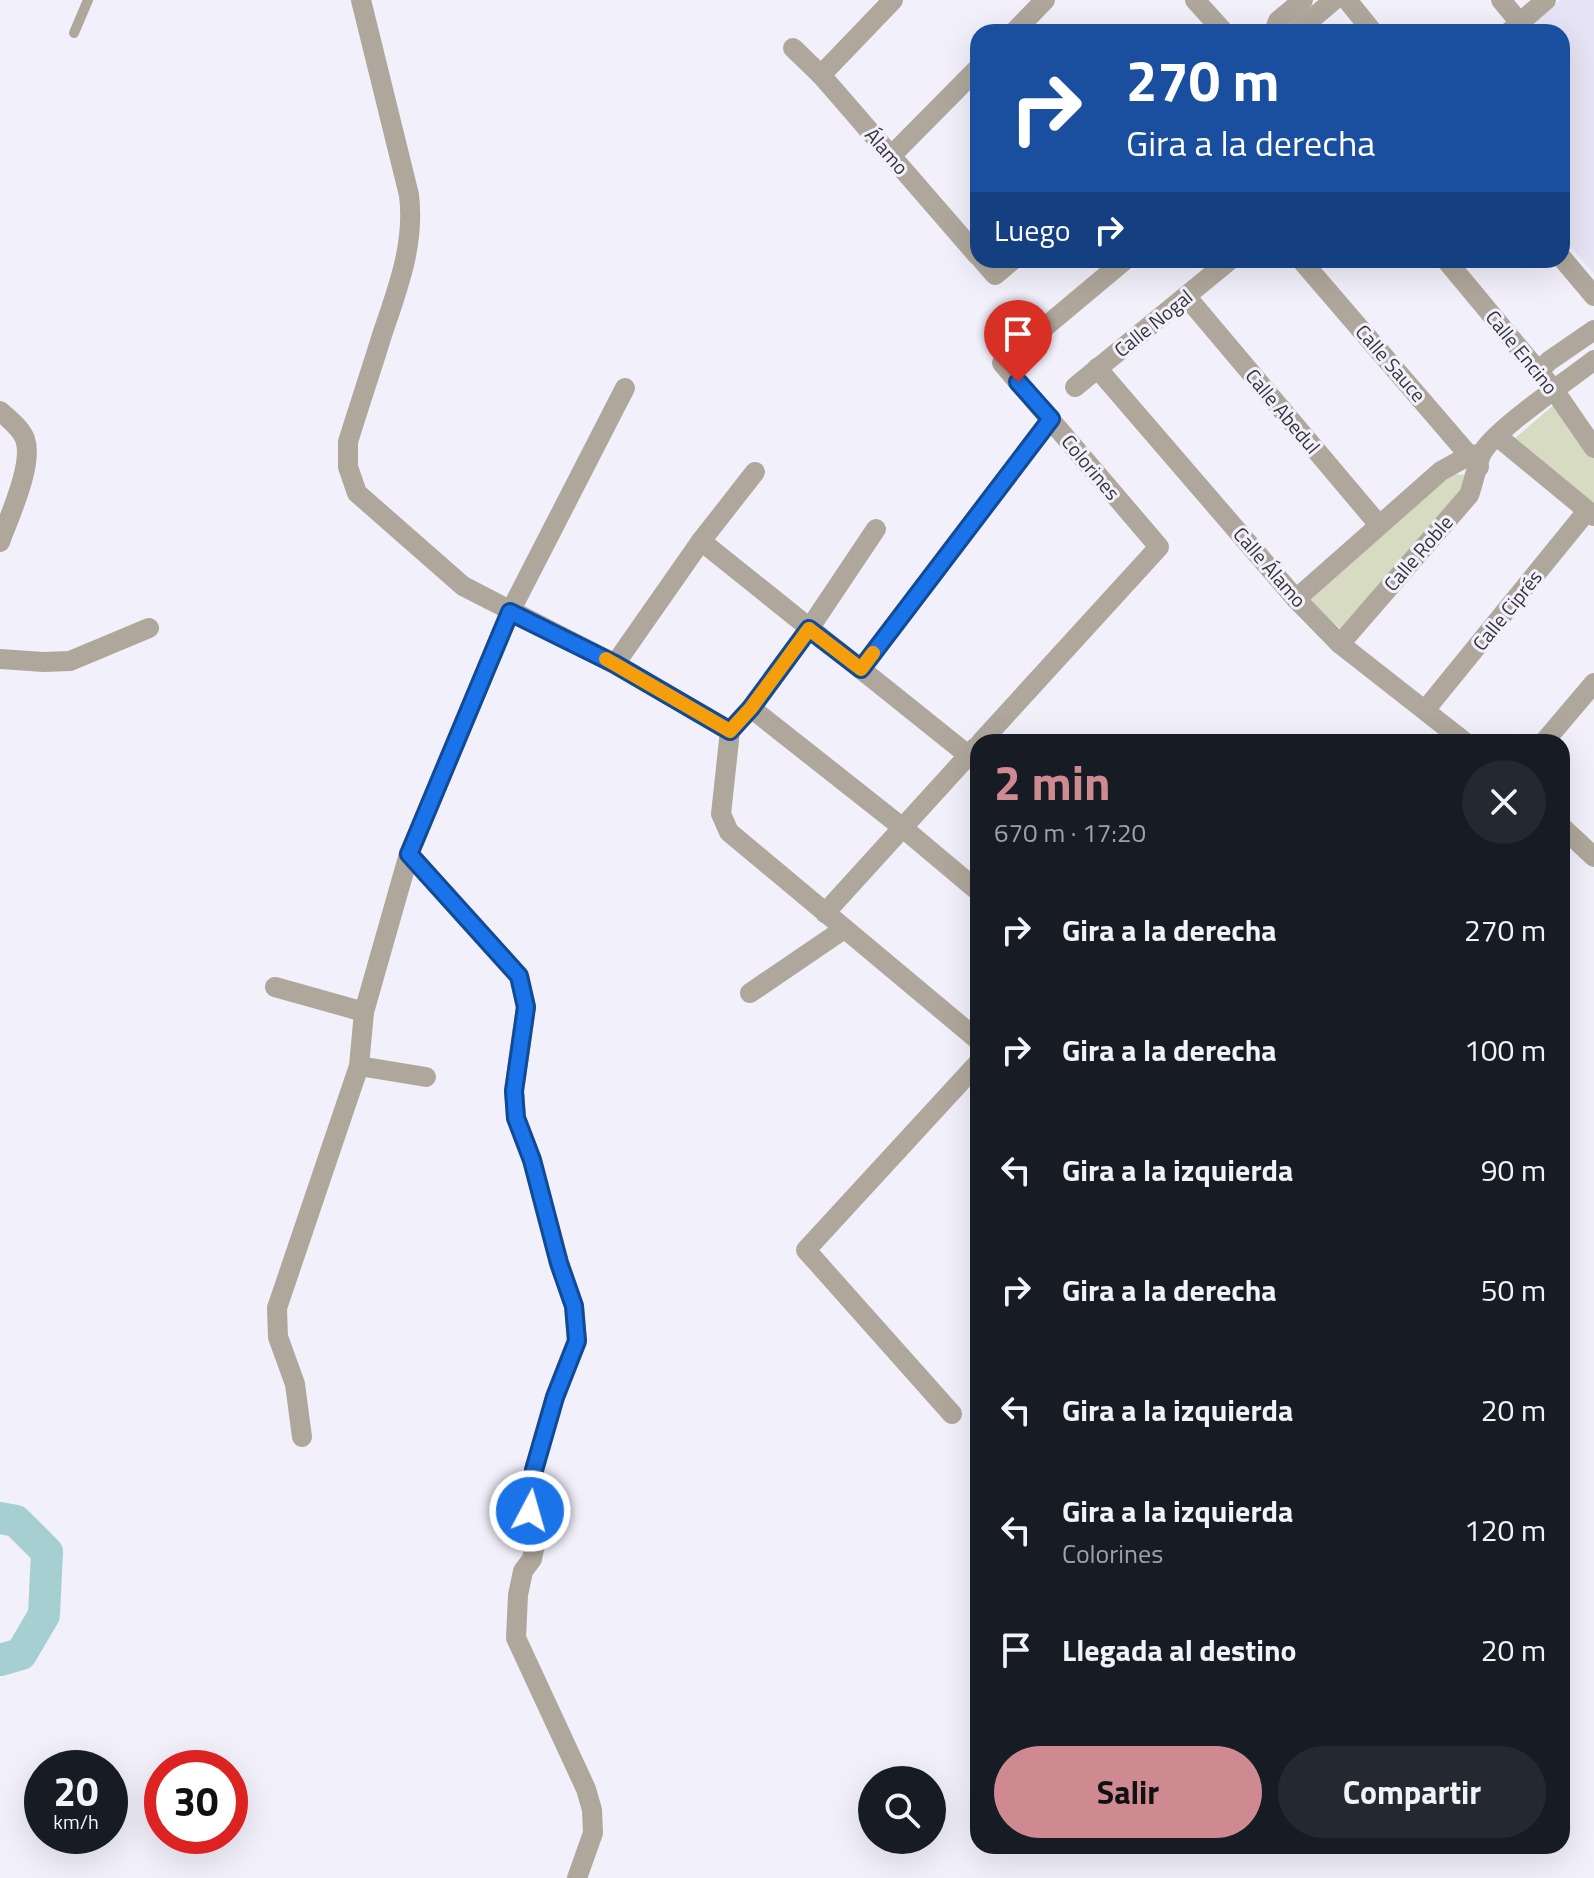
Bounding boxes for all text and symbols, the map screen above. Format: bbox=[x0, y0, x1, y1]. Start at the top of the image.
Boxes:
text: 270 m bbox=[1126, 38, 1279, 123]
icon: right bbox=[994, 56, 1098, 160]
text: Gira a la derecha bbox=[1126, 115, 1375, 170]
street label: Álamo bbox=[858, 121, 916, 181]
text: Luego bbox=[994, 207, 1071, 253]
icon: right bbox=[1087, 208, 1131, 252]
street label: Calle Nogal bbox=[1107, 282, 1199, 364]
pin bbox=[984, 300, 1052, 382]
street label: Calle Encino bbox=[1478, 303, 1566, 401]
icon: arrive bbox=[996, 312, 1040, 356]
street label: Calle Sauce bbox=[1348, 317, 1434, 409]
street label: Calle Abedul bbox=[1238, 362, 1328, 460]
street label: Colorines bbox=[1054, 427, 1128, 507]
street label: Calle Roble bbox=[1376, 508, 1460, 598]
street label: Calle Álamo bbox=[1226, 520, 1314, 614]
street label: Calle Ciprés bbox=[1465, 563, 1549, 657]
text: 2 min bbox=[994, 746, 1111, 819]
button: close bbox=[1462, 760, 1546, 844]
text: 670 m · 17:20 bbox=[994, 813, 1146, 852]
text: Gira a la derecha bbox=[1062, 907, 1277, 953]
text: 270 m bbox=[1464, 907, 1546, 953]
icon: right bbox=[994, 908, 1038, 952]
text: Gira a la derecha bbox=[1062, 1027, 1277, 1073]
text: 100 m bbox=[1464, 1027, 1546, 1073]
icon: right bbox=[994, 1028, 1038, 1072]
text: Gira a la izquierda bbox=[1062, 1147, 1293, 1193]
text: 90 m bbox=[1481, 1147, 1546, 1193]
icon: left bbox=[994, 1148, 1038, 1192]
text: Gira a la derecha bbox=[1062, 1267, 1277, 1313]
text: 50 m bbox=[1481, 1267, 1546, 1313]
icon: right bbox=[994, 1268, 1038, 1312]
text: Gira a la izquierda bbox=[1062, 1387, 1293, 1433]
text: 20 m bbox=[1481, 1387, 1546, 1433]
icon: left bbox=[994, 1388, 1038, 1432]
position arrow bbox=[488, 1469, 572, 1553]
text: Gira a la izquierda bbox=[1062, 1488, 1293, 1534]
text: 120 m bbox=[1464, 1507, 1546, 1553]
icon: left bbox=[994, 1508, 1038, 1552]
text: Colorines bbox=[1062, 1534, 1163, 1573]
text: Llegada al destino bbox=[1062, 1627, 1296, 1673]
text: 20 m bbox=[1481, 1627, 1546, 1673]
icon: arrive bbox=[994, 1628, 1038, 1672]
button: Salir bbox=[994, 1746, 1262, 1838]
button: Compartir bbox=[1278, 1746, 1546, 1838]
speed limit sign: 30 bbox=[144, 1750, 248, 1854]
text: 20 bbox=[54, 1761, 98, 1822]
map controls bbox=[858, 1766, 946, 1854]
button: search bbox=[858, 1766, 946, 1854]
text: km/h bbox=[53, 1806, 99, 1837]

